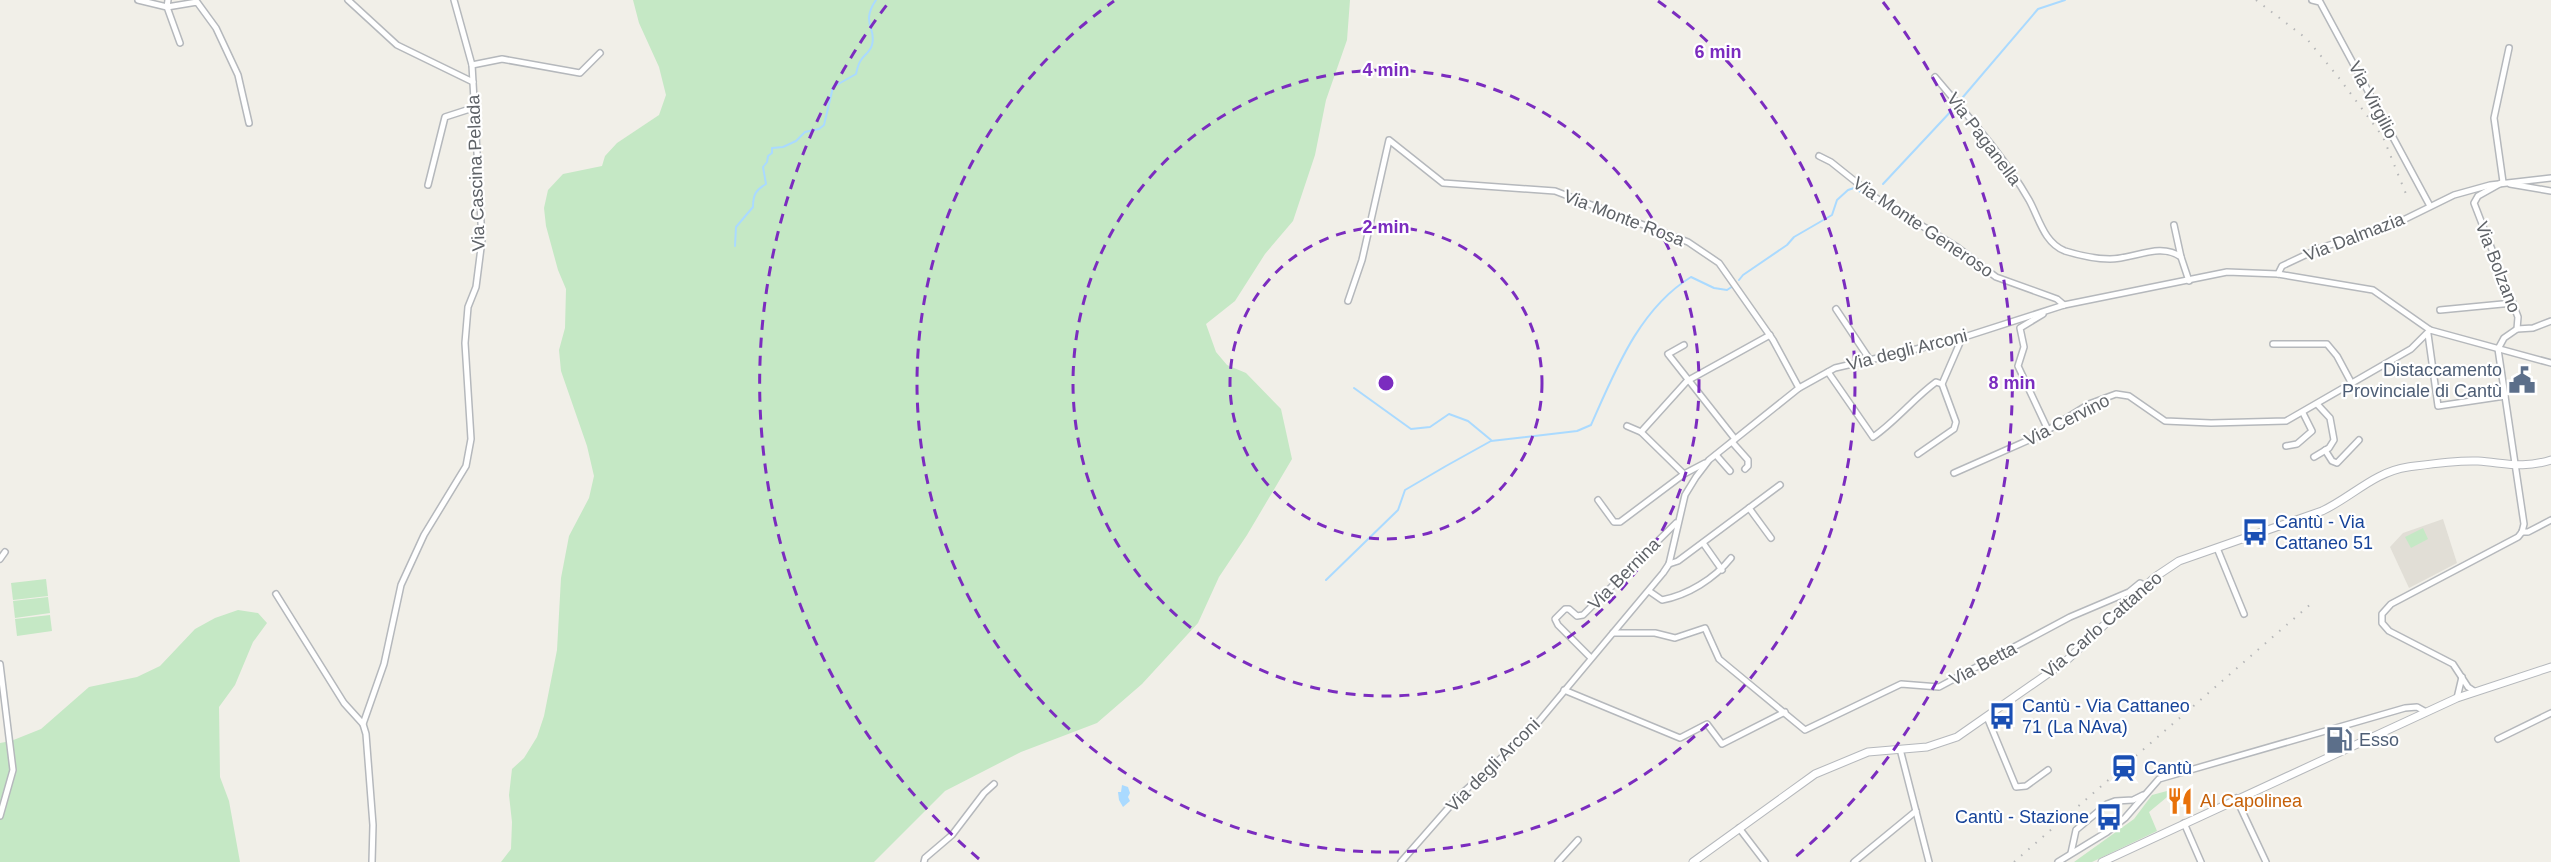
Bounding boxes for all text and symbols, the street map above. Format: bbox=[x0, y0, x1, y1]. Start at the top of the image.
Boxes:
text: 6 min bbox=[1694, 42, 1742, 62]
street label: Via Virgilio bbox=[2344, 58, 2402, 142]
text: 4 min bbox=[1362, 60, 1410, 80]
street label: Via Paganella bbox=[1943, 89, 2026, 190]
street label: Via Cascina Pelada bbox=[463, 93, 489, 252]
street label: Via Monte Generoso bbox=[1849, 173, 1997, 281]
street label: Via Monte Rosa bbox=[1561, 186, 1688, 251]
street label: Via Dalmazia bbox=[2301, 208, 2408, 265]
text: 2 min bbox=[1362, 217, 1410, 237]
street label: Via Bolzano bbox=[2472, 219, 2524, 315]
street label: Via degli Arconi bbox=[1845, 325, 1969, 375]
place label: Distaccamento Provinciale di Cantù bbox=[2342, 360, 2502, 401]
public building icon: Distaccamento Provinciale di Cantù bbox=[2507, 365, 2537, 395]
centre of rings bbox=[1376, 373, 1396, 393]
text: 8 min bbox=[1988, 373, 2036, 393]
street label: Via Cervino bbox=[2021, 390, 2113, 450]
place label: Cantù - Via Cattaneo 51 bbox=[2275, 512, 2373, 553]
bus stop icon: Cantù - Via Cattaneo 51 bbox=[2240, 517, 2270, 547]
street label: Via Bernina bbox=[1584, 533, 1665, 614]
street label: Via Carlo Cattaneo bbox=[2038, 568, 2166, 682]
street label: Via Betta bbox=[1946, 638, 2021, 690]
place label: Cantù - Via Cattaneo 71 (La NAva) bbox=[2022, 696, 2190, 737]
bus stop icon: Cantù - Via Cattaneo 71 (La NAva) bbox=[1987, 701, 2017, 731]
street label: Via degli Arconi bbox=[1442, 714, 1544, 816]
fuel station icon: Esso bbox=[2324, 725, 2354, 755]
place label: Esso bbox=[2359, 730, 2399, 750]
station icon: Cantù bbox=[2109, 753, 2139, 783]
place label: Cantù bbox=[2144, 758, 2192, 778]
restaurant icon: Al Capolinea bbox=[2165, 786, 2195, 816]
place label: Al Capolinea bbox=[2200, 791, 2303, 811]
bus stop icon: Cantù - Stazione bbox=[2094, 802, 2124, 832]
place label: Cantù - Stazione bbox=[1955, 807, 2089, 827]

